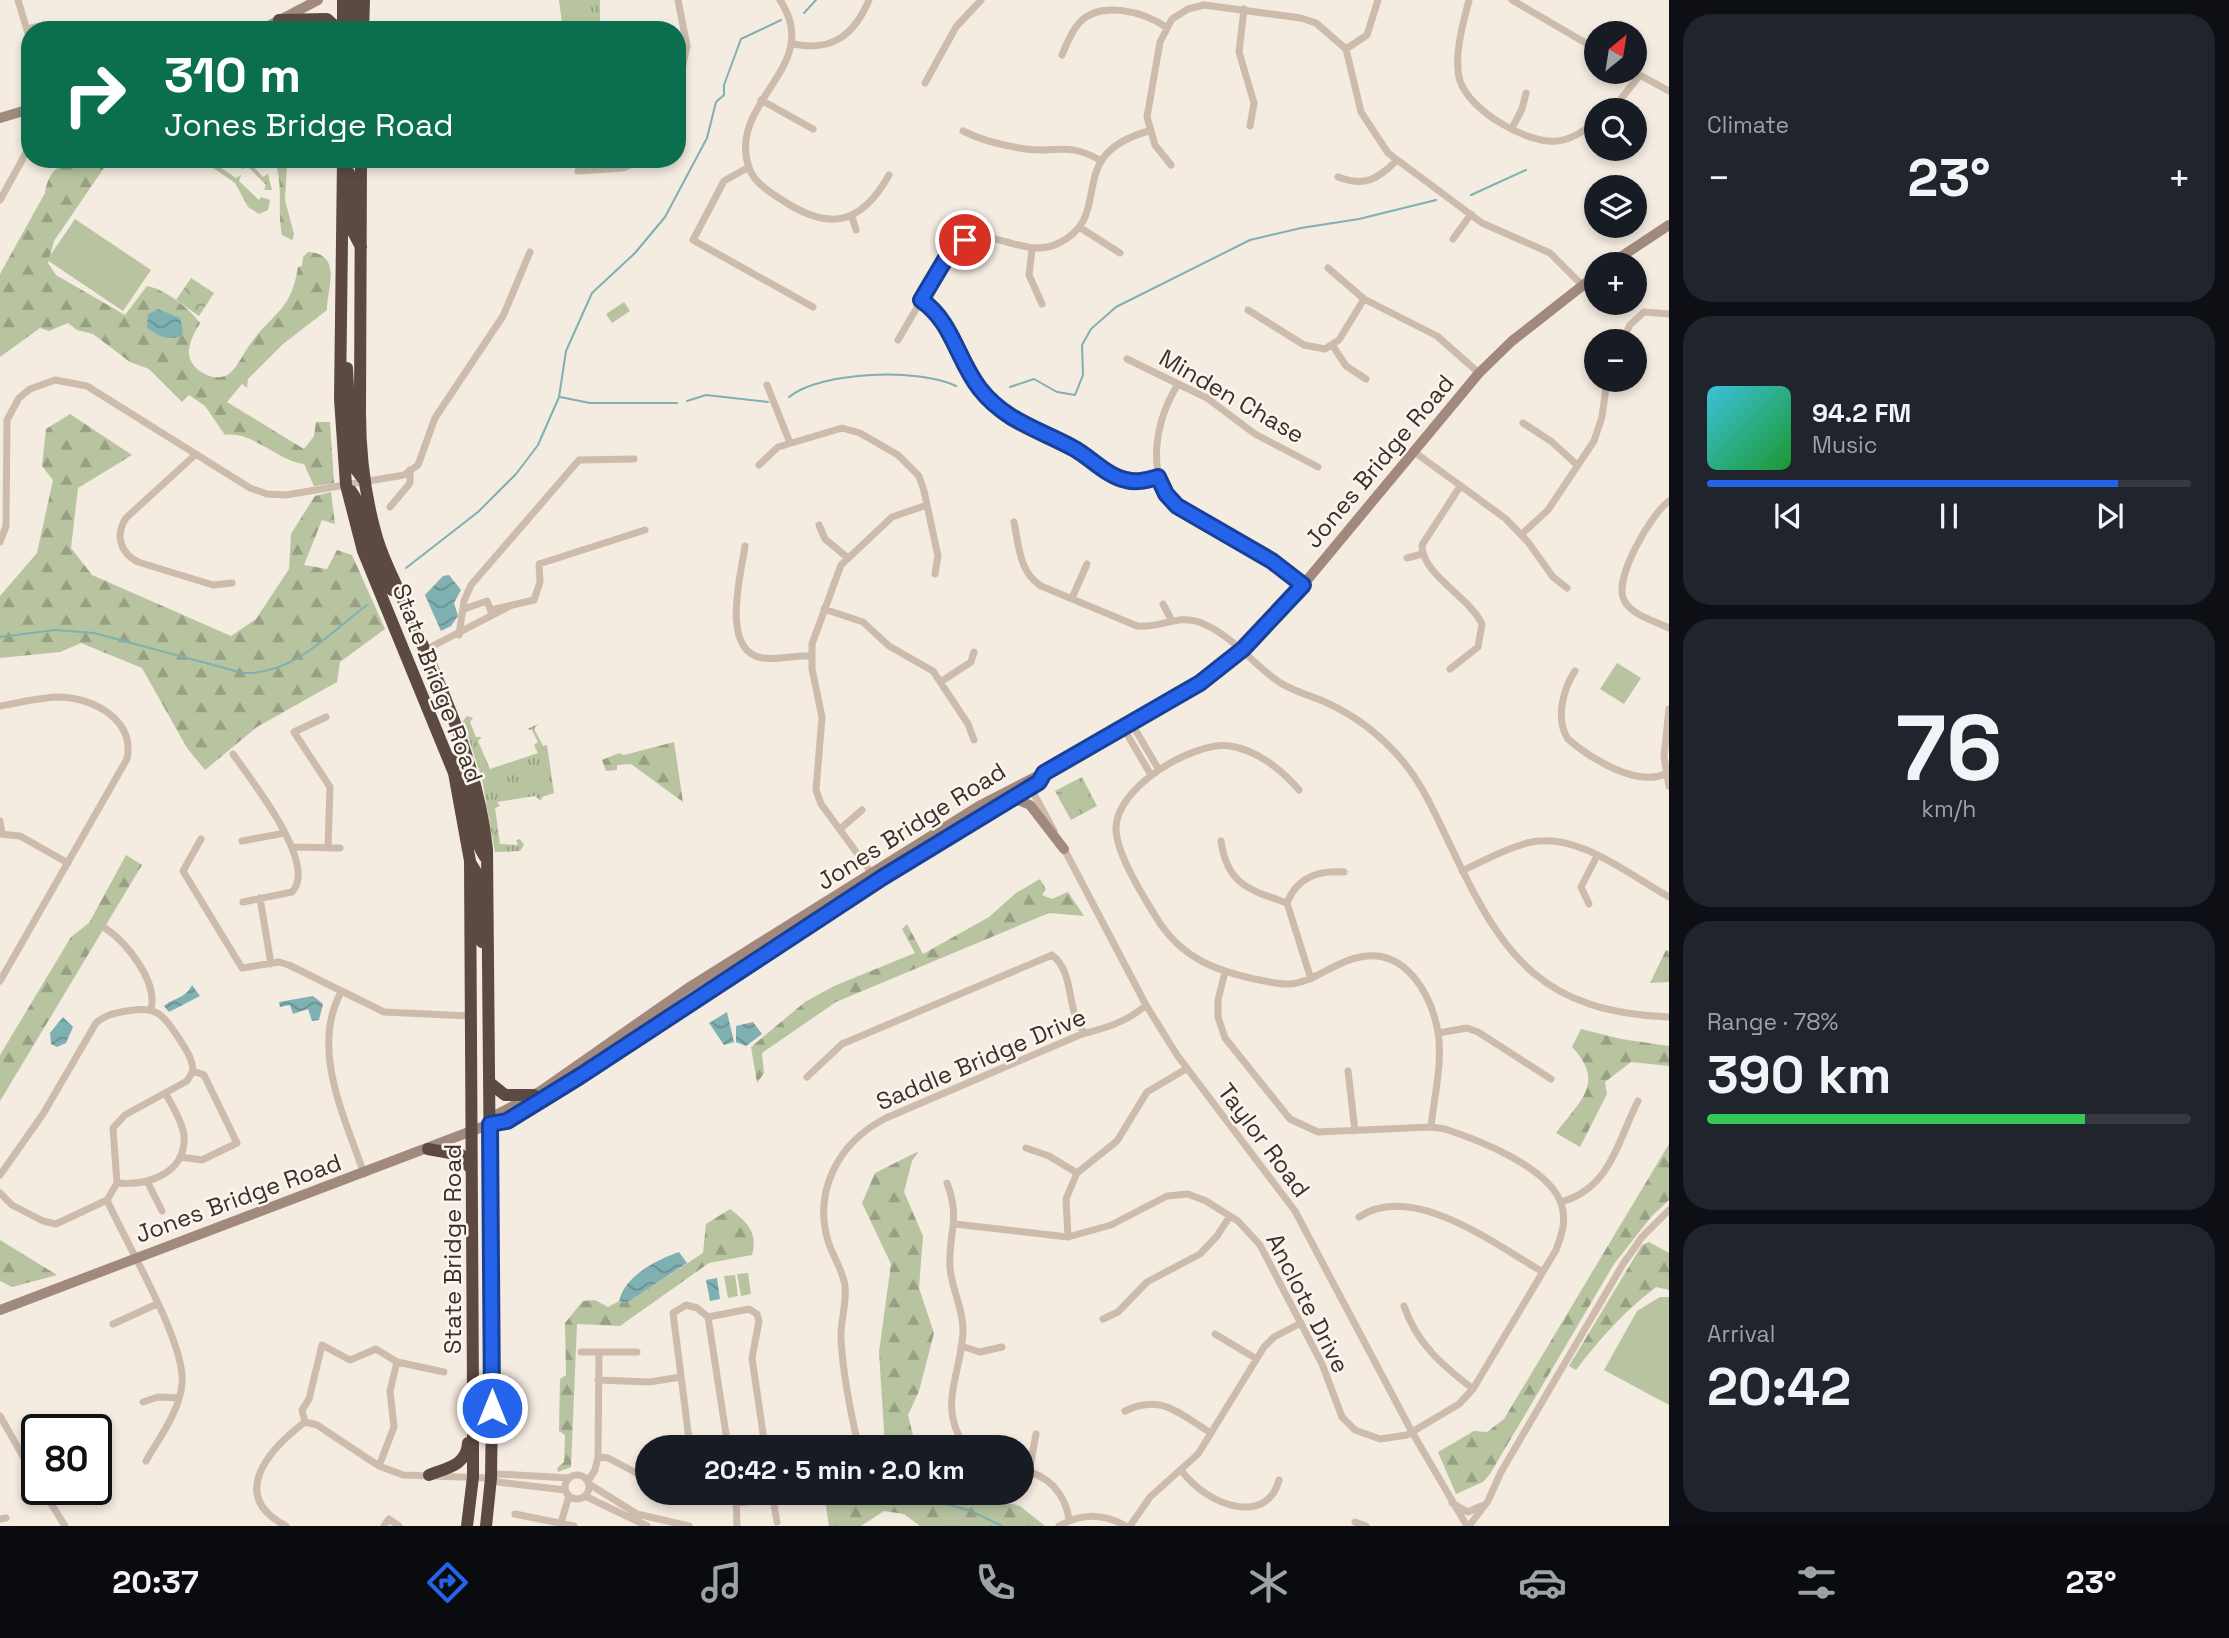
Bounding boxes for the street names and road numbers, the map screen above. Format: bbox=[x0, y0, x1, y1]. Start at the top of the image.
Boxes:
street label: Minden Chase bbox=[1154, 342, 1310, 450]
street label: Jones Bridge Road bbox=[1297, 368, 1461, 554]
street label: State Bridge Road bbox=[386, 579, 490, 787]
street label: Jones Bridge Road bbox=[811, 755, 1011, 897]
street label: Saddle Bridge Drive bbox=[871, 1001, 1091, 1117]
street label: Taylor Road bbox=[1211, 1077, 1317, 1203]
street label: State Bridge Road bbox=[437, 1144, 468, 1354]
street label: Jones Bridge Road bbox=[131, 1146, 345, 1250]
street label: Anclote Drive bbox=[1259, 1228, 1357, 1378]

